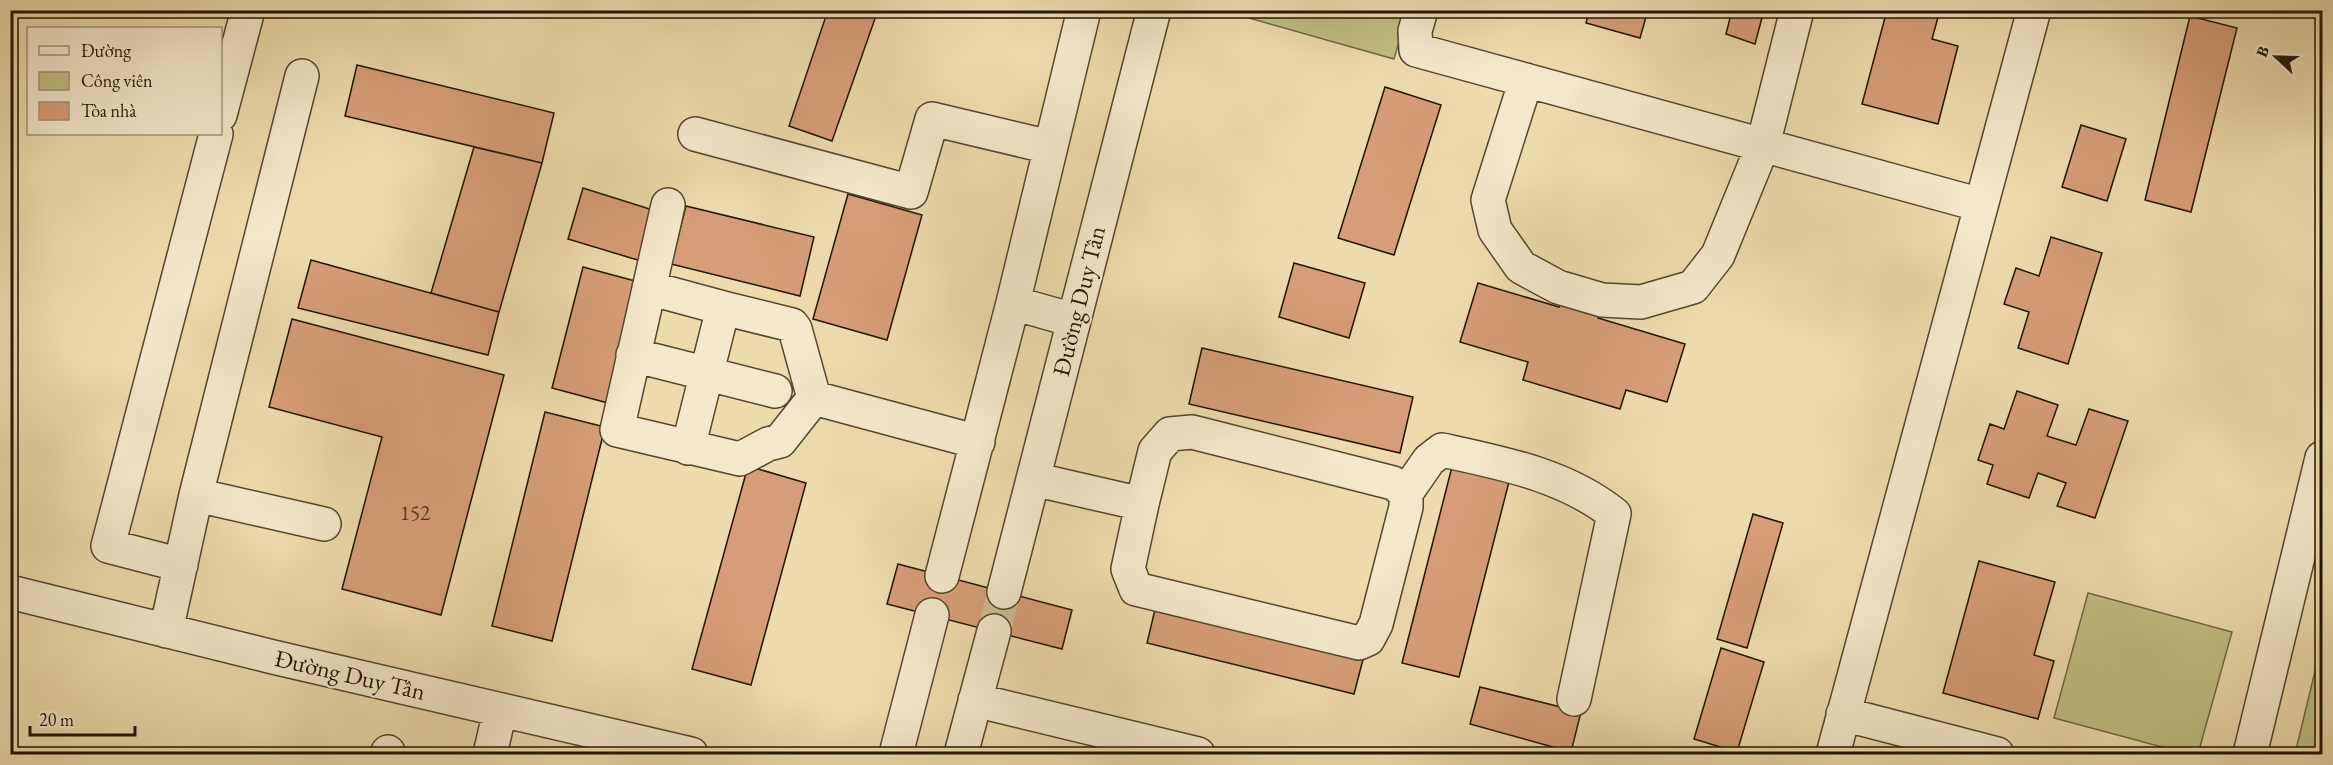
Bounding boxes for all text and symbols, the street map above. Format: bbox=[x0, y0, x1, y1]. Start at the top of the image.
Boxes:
legend bbox=[27, 27, 222, 135]
north arrow bbox=[2246, 27, 2306, 87]
text: Đường bbox=[81, 39, 131, 62]
text: B bbox=[2251, 43, 2274, 60]
text: Công viên bbox=[81, 69, 153, 92]
text: Tòa nhà bbox=[81, 99, 137, 122]
street label: Đường Duy Tân bbox=[1045, 222, 1112, 379]
house number: 152 bbox=[400, 499, 430, 526]
street label: Đường Duy Tân bbox=[272, 642, 429, 707]
scale bar bbox=[30, 699, 135, 737]
text: 20 m bbox=[39, 708, 74, 731]

